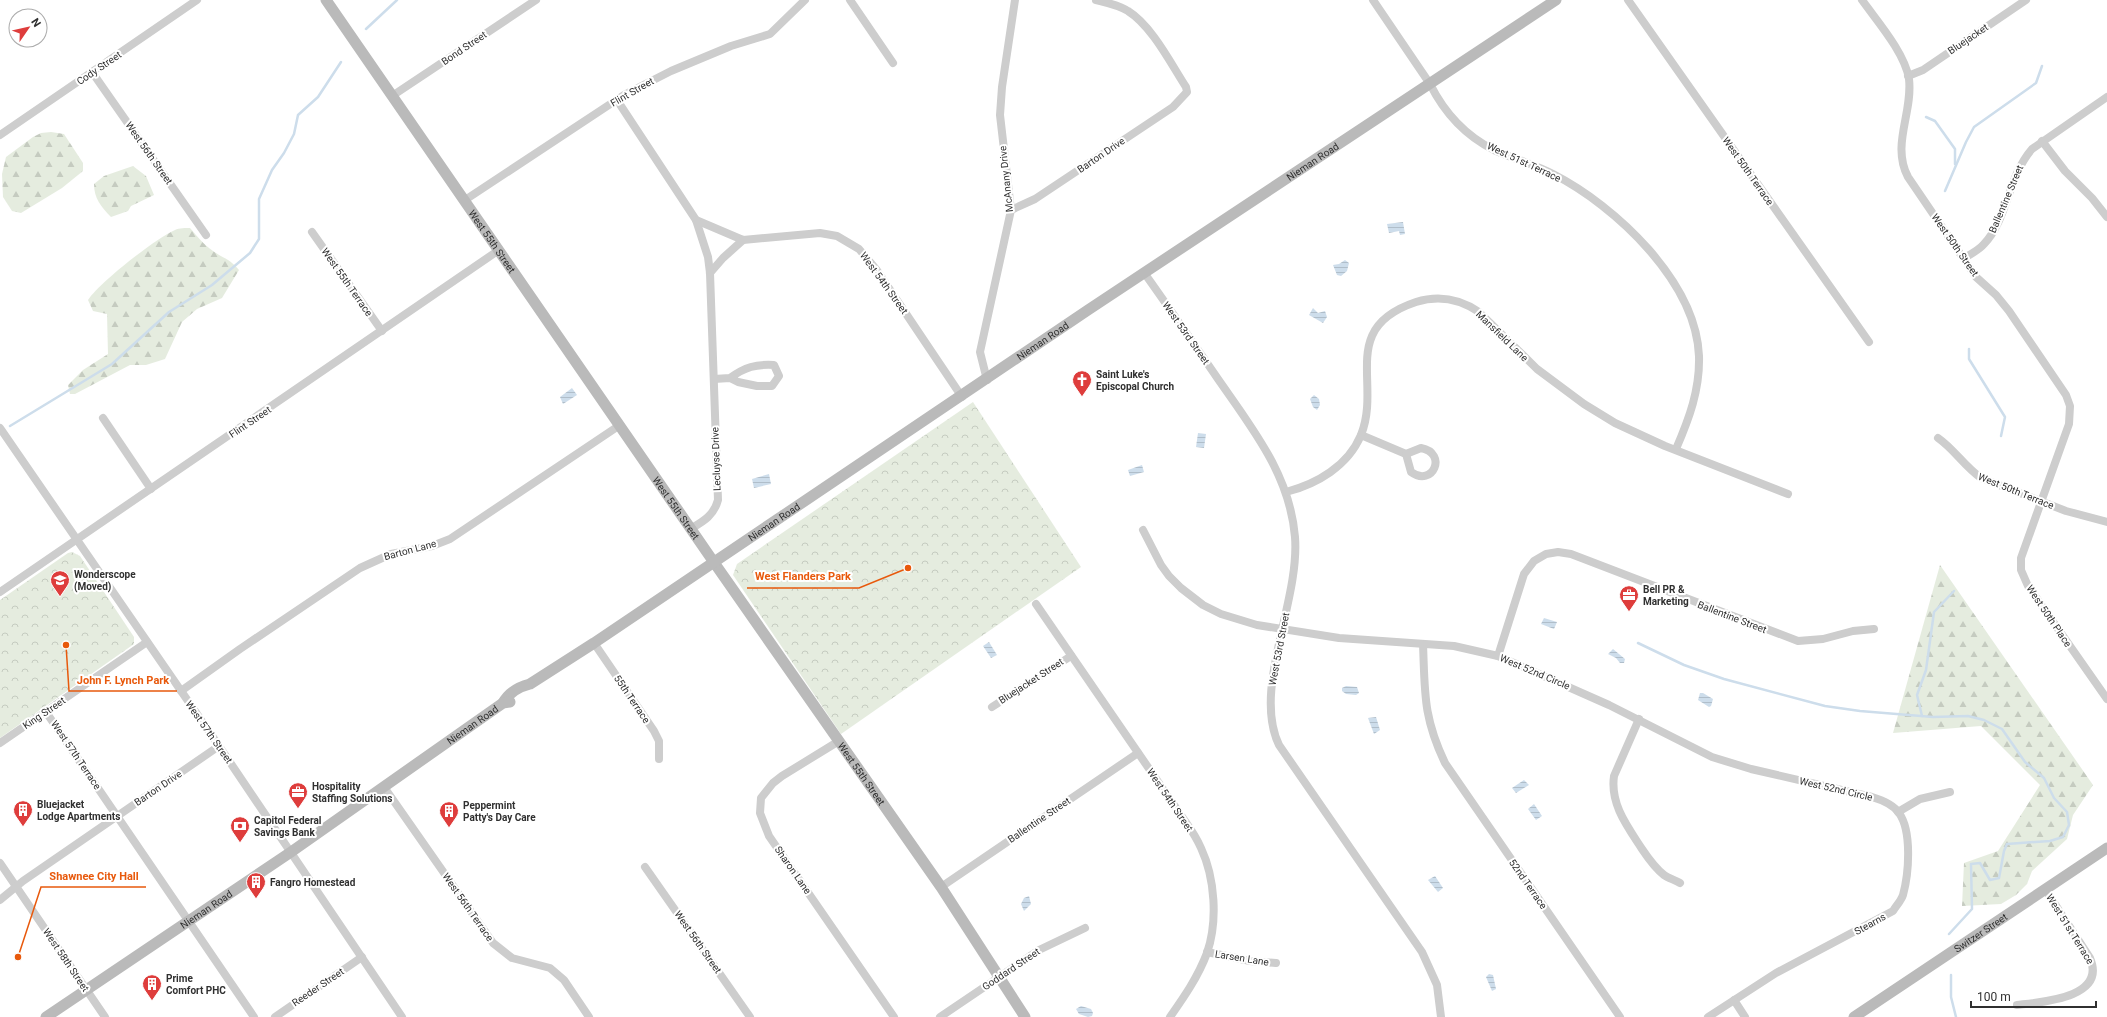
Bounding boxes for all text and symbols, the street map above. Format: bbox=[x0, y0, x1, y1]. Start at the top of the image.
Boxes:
north arrow bbox=[8, 8, 48, 48]
text: N bbox=[28, 16, 44, 30]
street label: Bluejacket bbox=[1946, 22, 1990, 56]
street label: Bond Street bbox=[439, 29, 489, 67]
street label: Cody Street bbox=[75, 49, 123, 87]
street label: Flint Street bbox=[608, 75, 656, 109]
street label: West 56th Street bbox=[123, 120, 175, 186]
street label: Barton Drive bbox=[1075, 135, 1127, 175]
street label: West 50th Terrace bbox=[1720, 135, 1776, 207]
street label: Nieman Road bbox=[1284, 140, 1341, 183]
street label: West 51st Terrace bbox=[1485, 140, 1563, 184]
street label: McAnany Drive bbox=[997, 145, 1015, 213]
street label: Ballentine Street bbox=[1987, 163, 2025, 235]
street label: West 55th Street bbox=[467, 208, 518, 275]
street label: West 50th Street bbox=[1929, 212, 1981, 278]
street label: West 55th Terrace bbox=[319, 246, 375, 318]
street label: West 54th Street bbox=[858, 250, 910, 316]
street label: West 53rd Street bbox=[1160, 300, 1212, 366]
street label: Mansfield Lane bbox=[1474, 308, 1530, 364]
street label: Nieman Road bbox=[1015, 319, 1071, 362]
church icon: Saint Luke's Episcopal Church bbox=[1071, 369, 1093, 397]
place label: Saint Luke's Episcopal Church bbox=[1096, 369, 1175, 392]
street label: Flint Street bbox=[227, 404, 273, 440]
street label: Lecluyse Drive bbox=[709, 427, 723, 491]
street label: West 50th Terrace bbox=[1977, 471, 2055, 511]
street label: West 55th Street bbox=[651, 474, 702, 541]
street label: Nieman Road bbox=[746, 500, 802, 543]
street label: Barton Lane bbox=[383, 538, 437, 562]
callout: West Flanders Park bbox=[747, 565, 859, 588]
school or university icon: Wonderscope (Moved) bbox=[49, 569, 71, 597]
place label: Wonderscope (Moved) bbox=[74, 569, 136, 593]
text: West Flanders Park bbox=[755, 570, 851, 583]
street label: West 50th Place bbox=[2024, 583, 2074, 649]
office icon: Bell PR & Marketing bbox=[1618, 584, 1640, 612]
place label: Bell PR & Marketing bbox=[1643, 584, 1689, 607]
street label: Ballentine Street bbox=[1696, 599, 1768, 635]
street label: West 53rd Street bbox=[1267, 612, 1291, 686]
street label: West 52nd Circle bbox=[1498, 652, 1572, 692]
street label: Bluejacket Street bbox=[997, 656, 1065, 706]
callout: John F. Lynch Park bbox=[69, 668, 177, 691]
street label: 55th Terrace bbox=[612, 673, 652, 725]
text: John F. Lynch Park bbox=[77, 674, 169, 687]
street label: King Street bbox=[21, 695, 67, 731]
street label: West 57th Street bbox=[183, 699, 235, 765]
street label: Nieman Road bbox=[445, 703, 500, 746]
street label: West 57th Terrace bbox=[49, 719, 103, 791]
street label: West 55th Street bbox=[836, 740, 887, 807]
street label: West 54th Street bbox=[1145, 766, 1195, 834]
street label: Barton Drive bbox=[132, 768, 184, 808]
street label: West 52nd Circle bbox=[1798, 775, 1874, 803]
office icon: Hospitality Staffing Solutions bbox=[287, 781, 309, 809]
place label: Hospitality Staffing Solutions bbox=[312, 781, 392, 804]
street label: Ballentine Street bbox=[1006, 795, 1072, 845]
building icon: Bluejacket Lodge Apartments bbox=[12, 799, 34, 827]
place label: Bluejacket Lodge Apartments bbox=[37, 799, 120, 822]
building icon: Peppermint Patty's Day Care bbox=[438, 800, 460, 828]
place label: Peppermint Patty's Day Care bbox=[463, 800, 536, 823]
bank icon: Capitol Federal Savings Bank bbox=[229, 815, 251, 843]
place label: Capitol Federal Savings Bank bbox=[254, 815, 322, 838]
street label: Sharon Lane bbox=[773, 844, 813, 896]
street label: 52nd Terrace bbox=[1507, 857, 1549, 911]
callout: Shawnee City Hall bbox=[41, 864, 146, 887]
text: Shawnee City Hall bbox=[49, 870, 139, 883]
building icon: Fangro Homestead bbox=[245, 871, 267, 899]
street label: West 56th Terrace bbox=[440, 871, 496, 943]
place label: Fangro Homestead bbox=[270, 877, 356, 888]
street label: Nieman Road bbox=[178, 888, 234, 931]
street label: West 51st Terrace bbox=[2044, 892, 2096, 966]
street label: West 56th Street bbox=[672, 909, 724, 975]
street label: Stearns bbox=[1852, 911, 1888, 937]
street label: Switzer Street bbox=[1952, 911, 2009, 954]
street label: West 58th Street bbox=[41, 926, 91, 994]
street label: Goddard Street bbox=[980, 946, 1042, 992]
street label: Larsen Lane bbox=[1214, 948, 1270, 968]
street label: Reeder Street bbox=[290, 966, 346, 1008]
building icon: Prime Comfort PHC bbox=[141, 973, 163, 1001]
place label: Prime Comfort PHC bbox=[166, 973, 226, 996]
scale bar bbox=[1971, 983, 2096, 1009]
text: 100 m bbox=[1977, 990, 2011, 1004]

